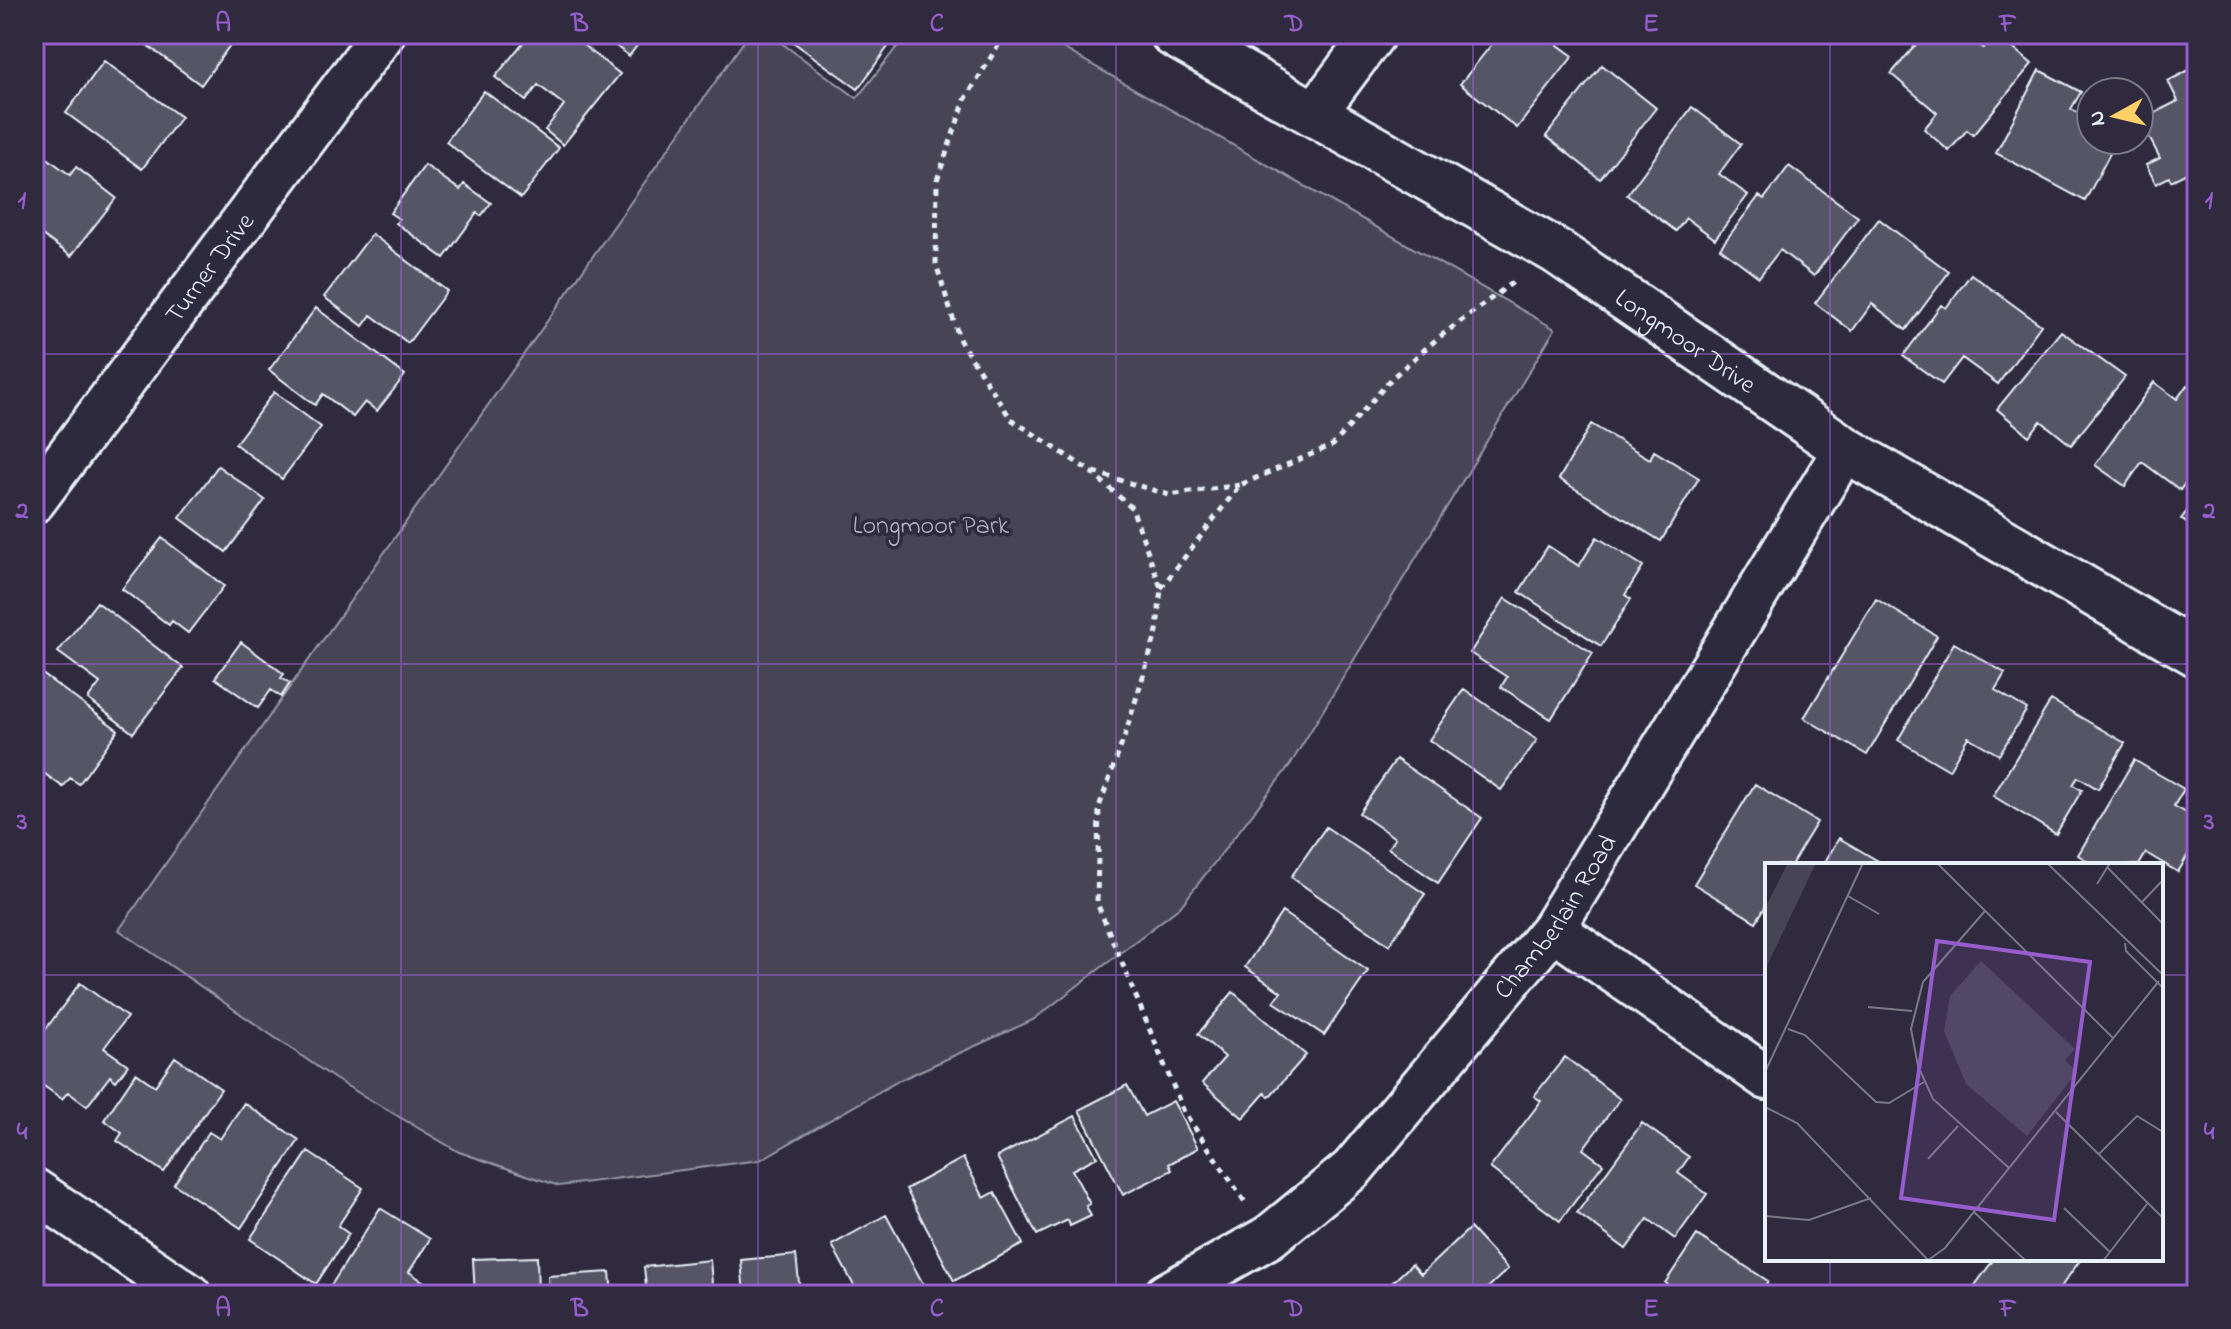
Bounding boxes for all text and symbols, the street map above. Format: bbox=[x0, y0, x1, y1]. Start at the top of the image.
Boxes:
text: A bbox=[215, 6, 231, 44]
text: B bbox=[570, 6, 589, 44]
text: C bbox=[930, 6, 944, 44]
text: D bbox=[1283, 6, 1304, 44]
text: E bbox=[1643, 6, 1659, 44]
text: F bbox=[1998, 6, 2017, 44]
north arrow bbox=[2075, 76, 2155, 156]
text: N bbox=[2081, 109, 2115, 128]
text: 1 bbox=[18, 183, 27, 221]
text: 1 bbox=[2205, 183, 2214, 221]
street label: Turner Drive bbox=[157, 205, 265, 332]
street label: Longmoor Drive bbox=[1606, 281, 1763, 405]
text: 2 bbox=[15, 493, 29, 531]
text: 2 bbox=[2202, 493, 2216, 531]
park label: Longmoor Park bbox=[853, 508, 1010, 546]
text: 3 bbox=[16, 804, 28, 842]
text: 3 bbox=[2203, 804, 2215, 842]
street label: Chamberlain Road bbox=[1486, 828, 1628, 1008]
inset map bbox=[1765, 863, 2163, 1261]
text: 4 bbox=[17, 1114, 28, 1152]
text: 4 bbox=[2204, 1114, 2215, 1152]
text: A bbox=[215, 1291, 231, 1329]
text: B bbox=[570, 1291, 589, 1329]
text: C bbox=[930, 1291, 944, 1329]
text: D bbox=[1283, 1291, 1304, 1329]
text: E bbox=[1643, 1291, 1659, 1329]
text: F bbox=[1998, 1291, 2017, 1329]

